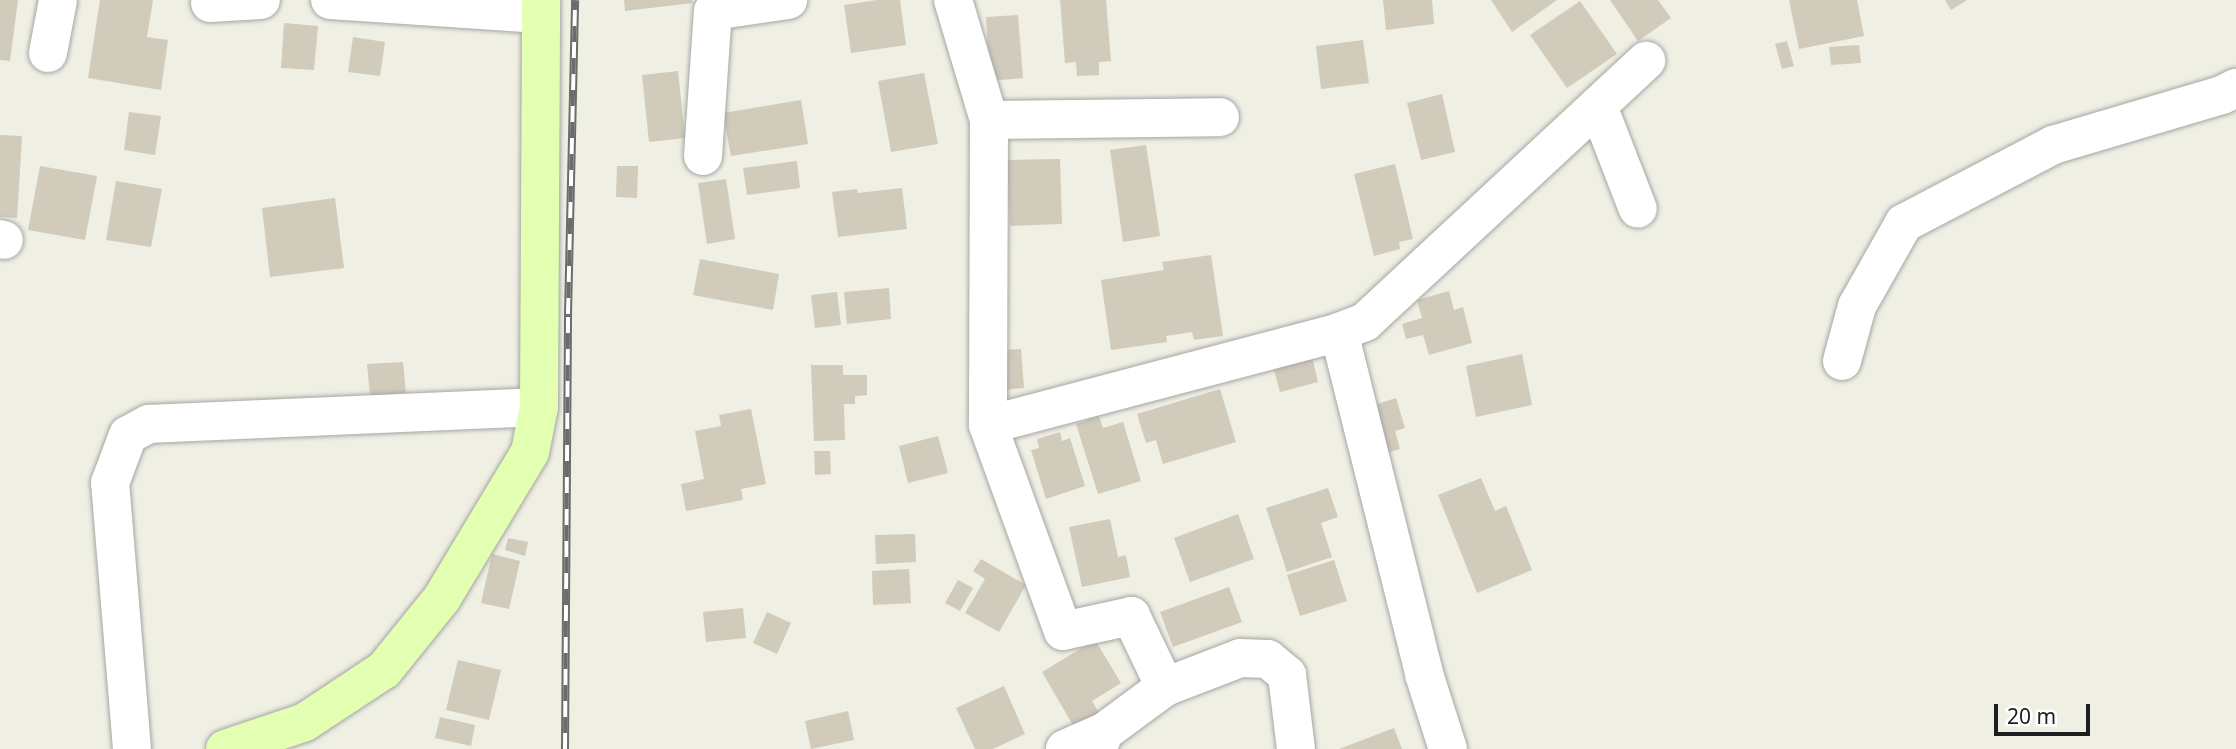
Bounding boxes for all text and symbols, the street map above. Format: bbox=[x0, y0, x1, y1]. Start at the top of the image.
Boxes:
scale bar bbox=[1998, 690, 2094, 734]
text: 20 m bbox=[2007, 702, 2056, 730]

